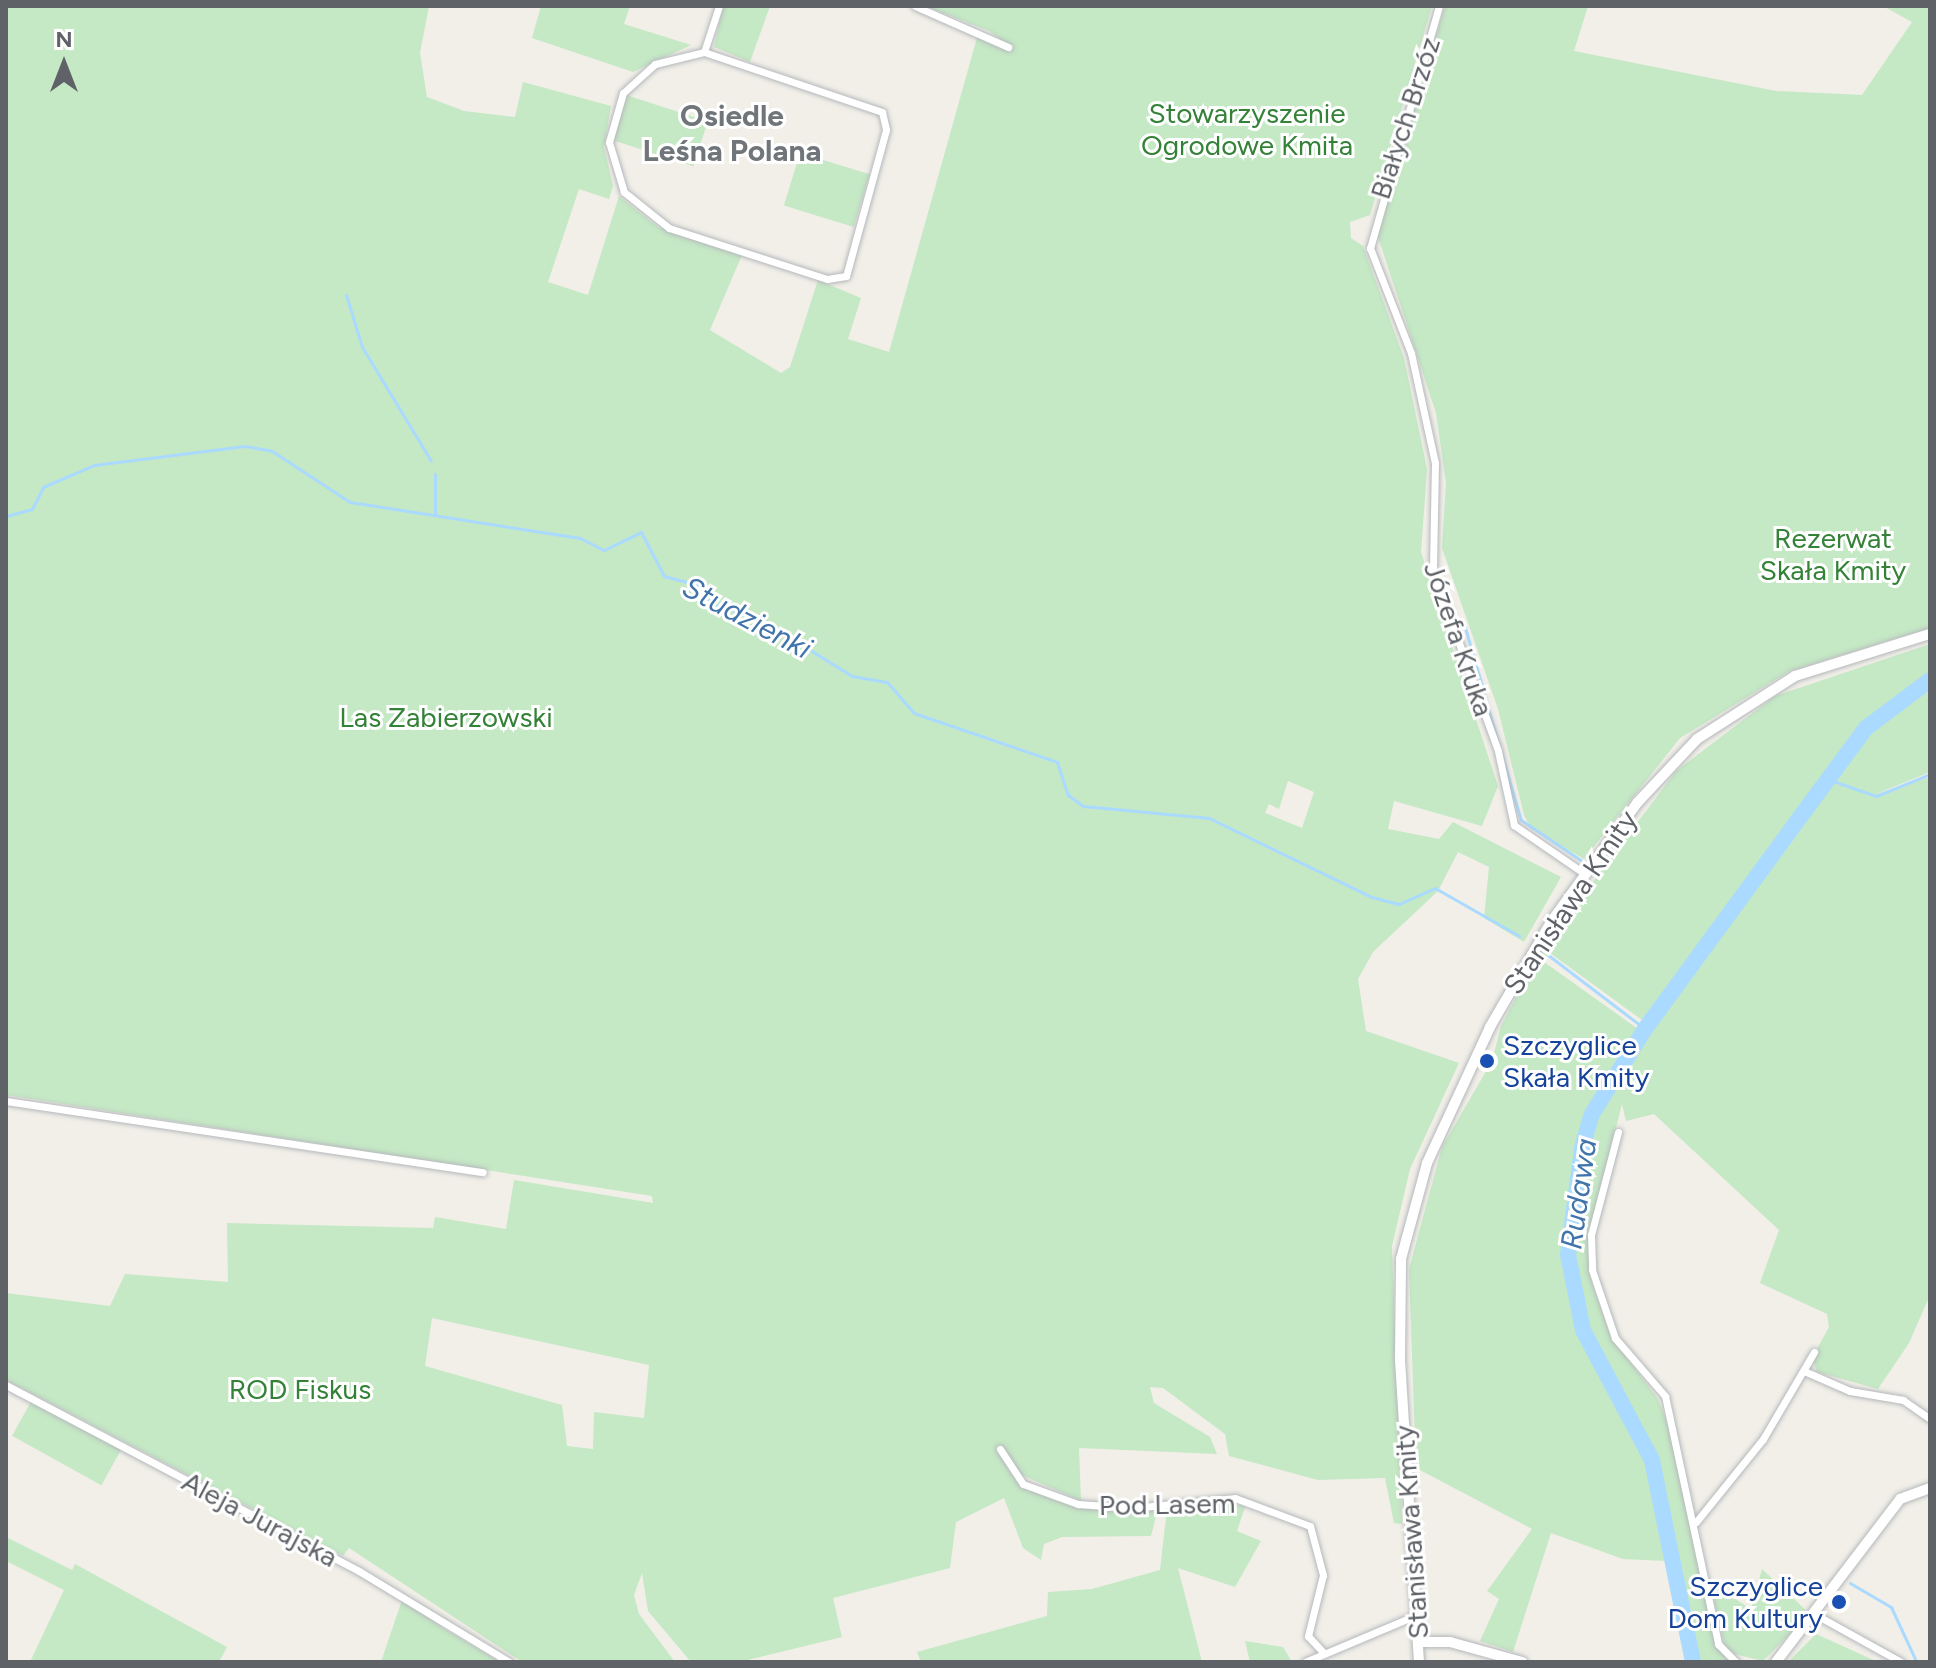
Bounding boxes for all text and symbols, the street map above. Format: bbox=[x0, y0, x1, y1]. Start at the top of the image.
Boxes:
north arrow bbox=[24, 24, 104, 104]
text: N bbox=[55, 26, 73, 53]
street label: Białych Brzóz bbox=[1363, 33, 1447, 203]
park label: Stowarzyszenie Ogrodowe Kmita bbox=[1141, 96, 1353, 162]
district label: Osiedle Leśna Polana bbox=[643, 98, 821, 168]
park label: Rezerwat Skała Kmity bbox=[1760, 521, 1906, 587]
street label: Józefa Kruka bbox=[1417, 558, 1501, 720]
water label: Studzienki bbox=[676, 569, 818, 667]
park label: Las Zabierzowski bbox=[339, 700, 553, 734]
street label: Stanisława Kmity bbox=[1496, 804, 1644, 1000]
place label: Szczyglice Skała Kmity bbox=[1503, 1028, 1650, 1094]
marker: Szczyglice Skała Kmity bbox=[1478, 1052, 1496, 1070]
water label: Rudawa bbox=[1553, 1136, 1605, 1252]
park label: ROD Fiskus bbox=[229, 1372, 371, 1406]
street label: Stanisława Kmity bbox=[1387, 1424, 1435, 1640]
street label: Aleja Jurajska bbox=[177, 1464, 343, 1574]
street label: Pod Lasem bbox=[1098, 1486, 1236, 1522]
place label: Szczyglice Dom Kultury bbox=[1668, 1569, 1823, 1635]
marker: Szczyglice Dom Kultury bbox=[1830, 1593, 1848, 1611]

